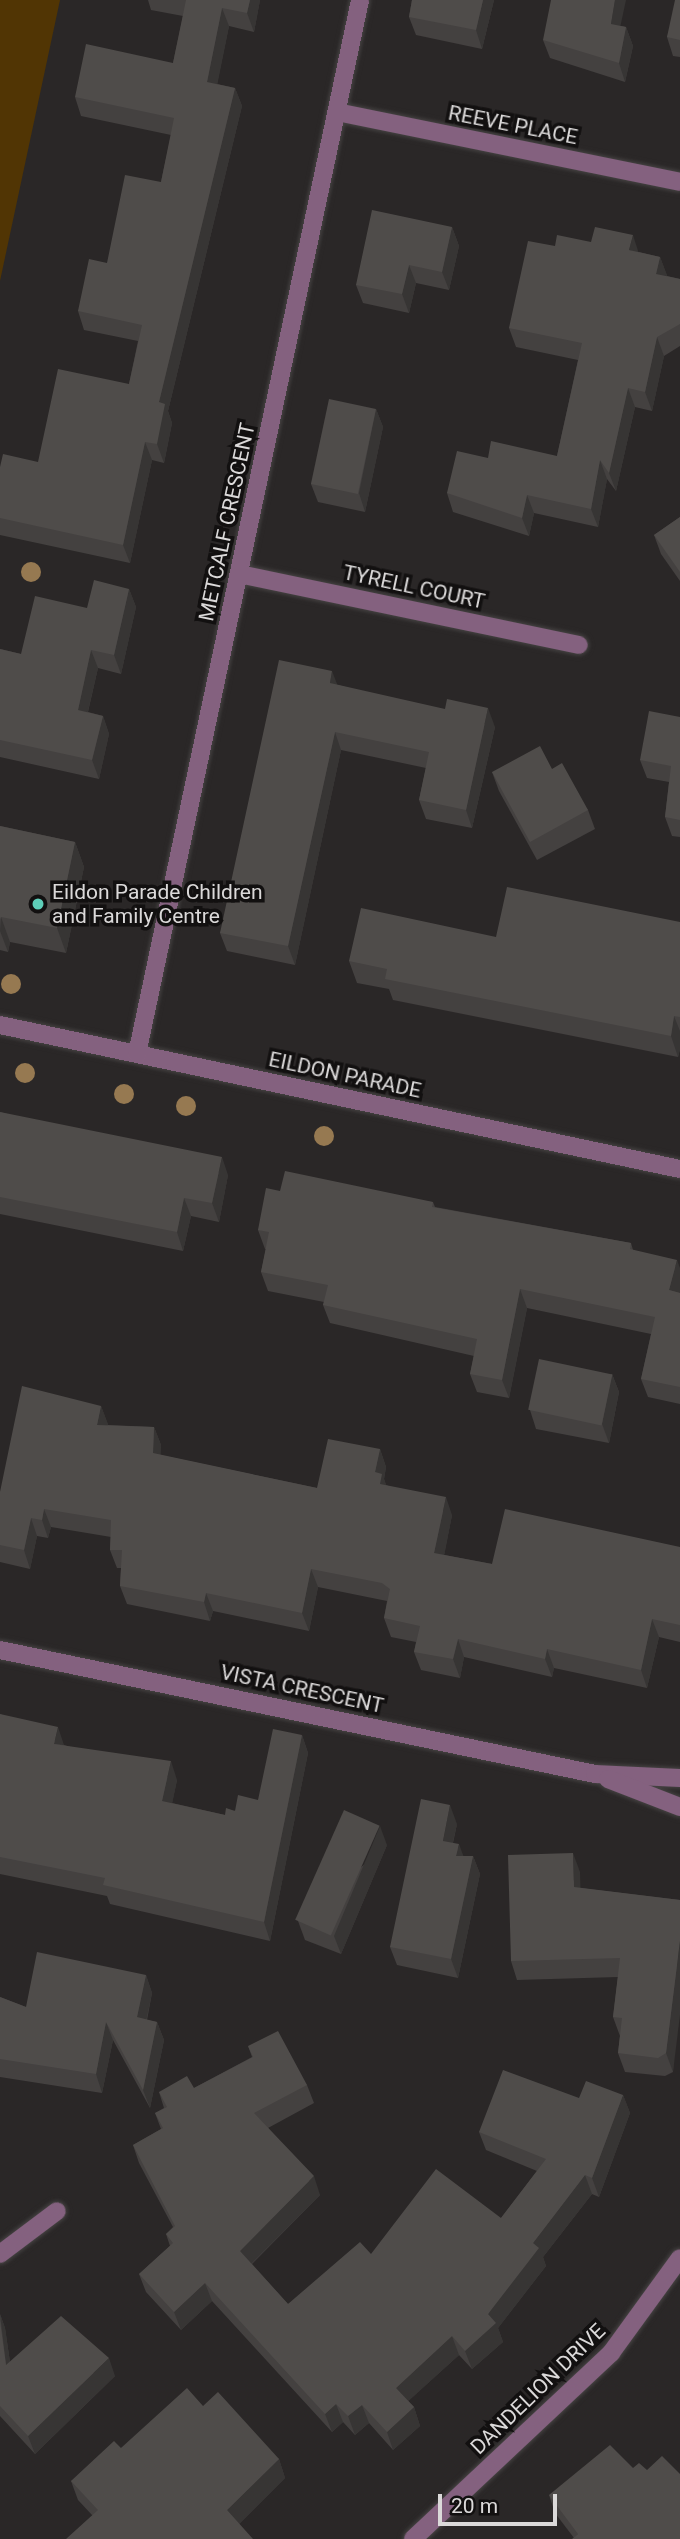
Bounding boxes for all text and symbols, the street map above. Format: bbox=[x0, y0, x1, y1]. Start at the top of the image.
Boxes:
street label: REEVE PLACE bbox=[446, 100, 580, 150]
street label: METCALF CRESCENT bbox=[194, 421, 260, 623]
street label: TYRELL COURT bbox=[341, 560, 487, 614]
place label: Eildon Parade Children and Family Centre bbox=[52, 879, 263, 929]
marker: Eildon Parade Children and Family Centre bbox=[30, 896, 46, 912]
street label: EILDON PARADE bbox=[266, 1047, 424, 1103]
street label: VISTA CRESCENT bbox=[218, 1659, 386, 1719]
street label: DANDELION DRIVE bbox=[465, 2318, 611, 2460]
scale bar bbox=[442, 2480, 561, 2524]
text: 20 m bbox=[451, 2494, 498, 2518]

